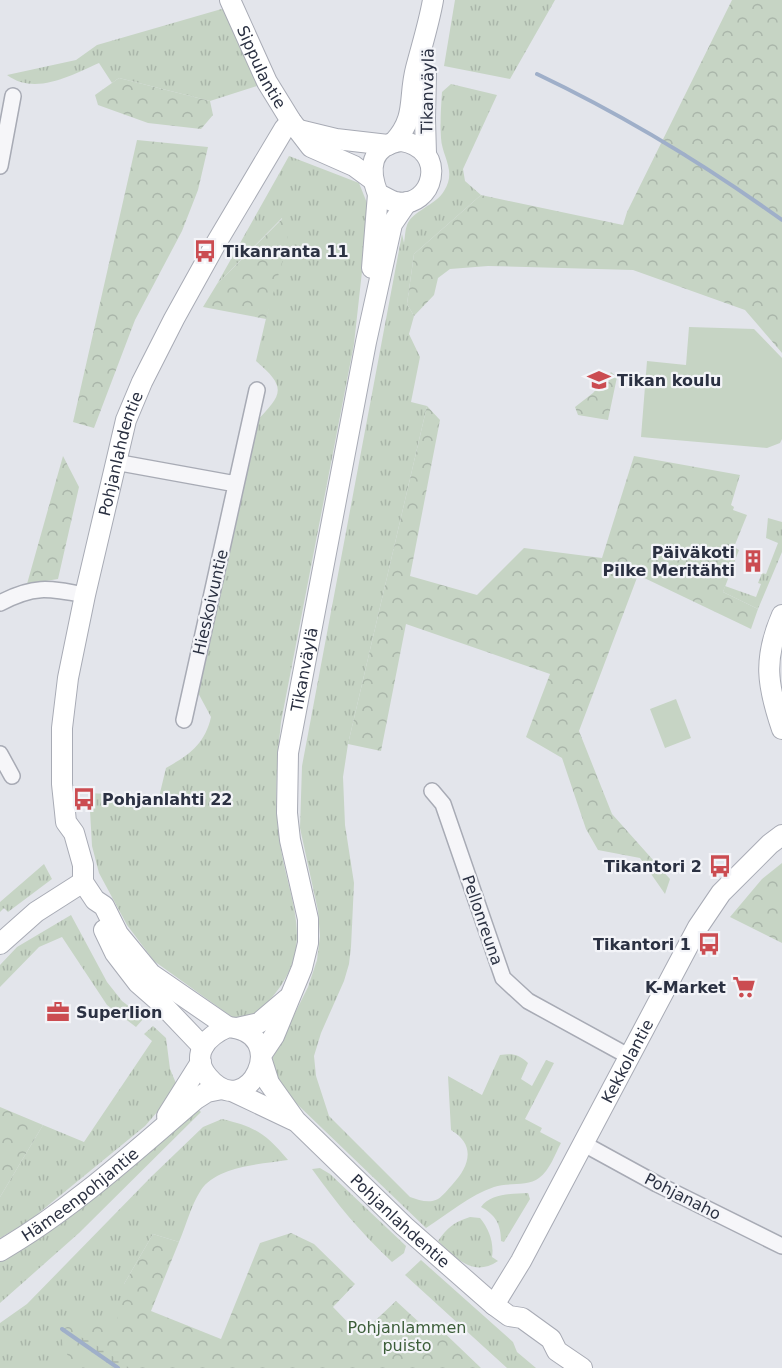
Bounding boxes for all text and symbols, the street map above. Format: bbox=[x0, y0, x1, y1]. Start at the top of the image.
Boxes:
street label: Sippulantie bbox=[233, 23, 290, 112]
street label: Tikanväylä bbox=[417, 48, 438, 135]
bus stop icon: Tikanranta 11 bbox=[192, 238, 218, 264]
place label: Tikanranta 11 bbox=[223, 242, 349, 261]
school or university icon: Tikan koulu bbox=[586, 367, 612, 393]
place label: Tikan koulu bbox=[617, 371, 721, 390]
street label: Pohjanlahdentie bbox=[95, 389, 147, 518]
place label: Päiväkoti Pilke Meritähti bbox=[603, 543, 735, 580]
street label: Hieskoivuntie bbox=[189, 547, 232, 657]
building icon: Päiväkoti Pilke Meritähti bbox=[740, 548, 766, 574]
street label: Tikanväylä bbox=[287, 626, 322, 715]
bus stop icon: Pohjanlahti 22 bbox=[71, 786, 97, 812]
place label: Pohjanlahti 22 bbox=[102, 790, 232, 809]
bus stop icon: Tikantori 2 bbox=[707, 853, 733, 879]
place label: Tikantori 2 bbox=[604, 857, 702, 876]
street label: Pellonreuna bbox=[458, 873, 507, 968]
bus stop icon: Tikantori 1 bbox=[696, 931, 722, 957]
place label: Tikantori 1 bbox=[593, 935, 691, 954]
supermarket icon: K-Market bbox=[731, 974, 757, 1000]
place label: K-Market bbox=[645, 978, 726, 997]
office icon: Superlion bbox=[45, 999, 71, 1025]
place label: Superlion bbox=[76, 1003, 162, 1022]
street label: Kekkolantie bbox=[597, 1016, 657, 1106]
street label: Hämeenpohjantie bbox=[18, 1144, 142, 1245]
street label: Pohjanaho bbox=[641, 1169, 724, 1224]
street label: Pohjanlahdentie bbox=[346, 1170, 453, 1272]
park label: Pohjanlammen puisto bbox=[348, 1318, 466, 1355]

